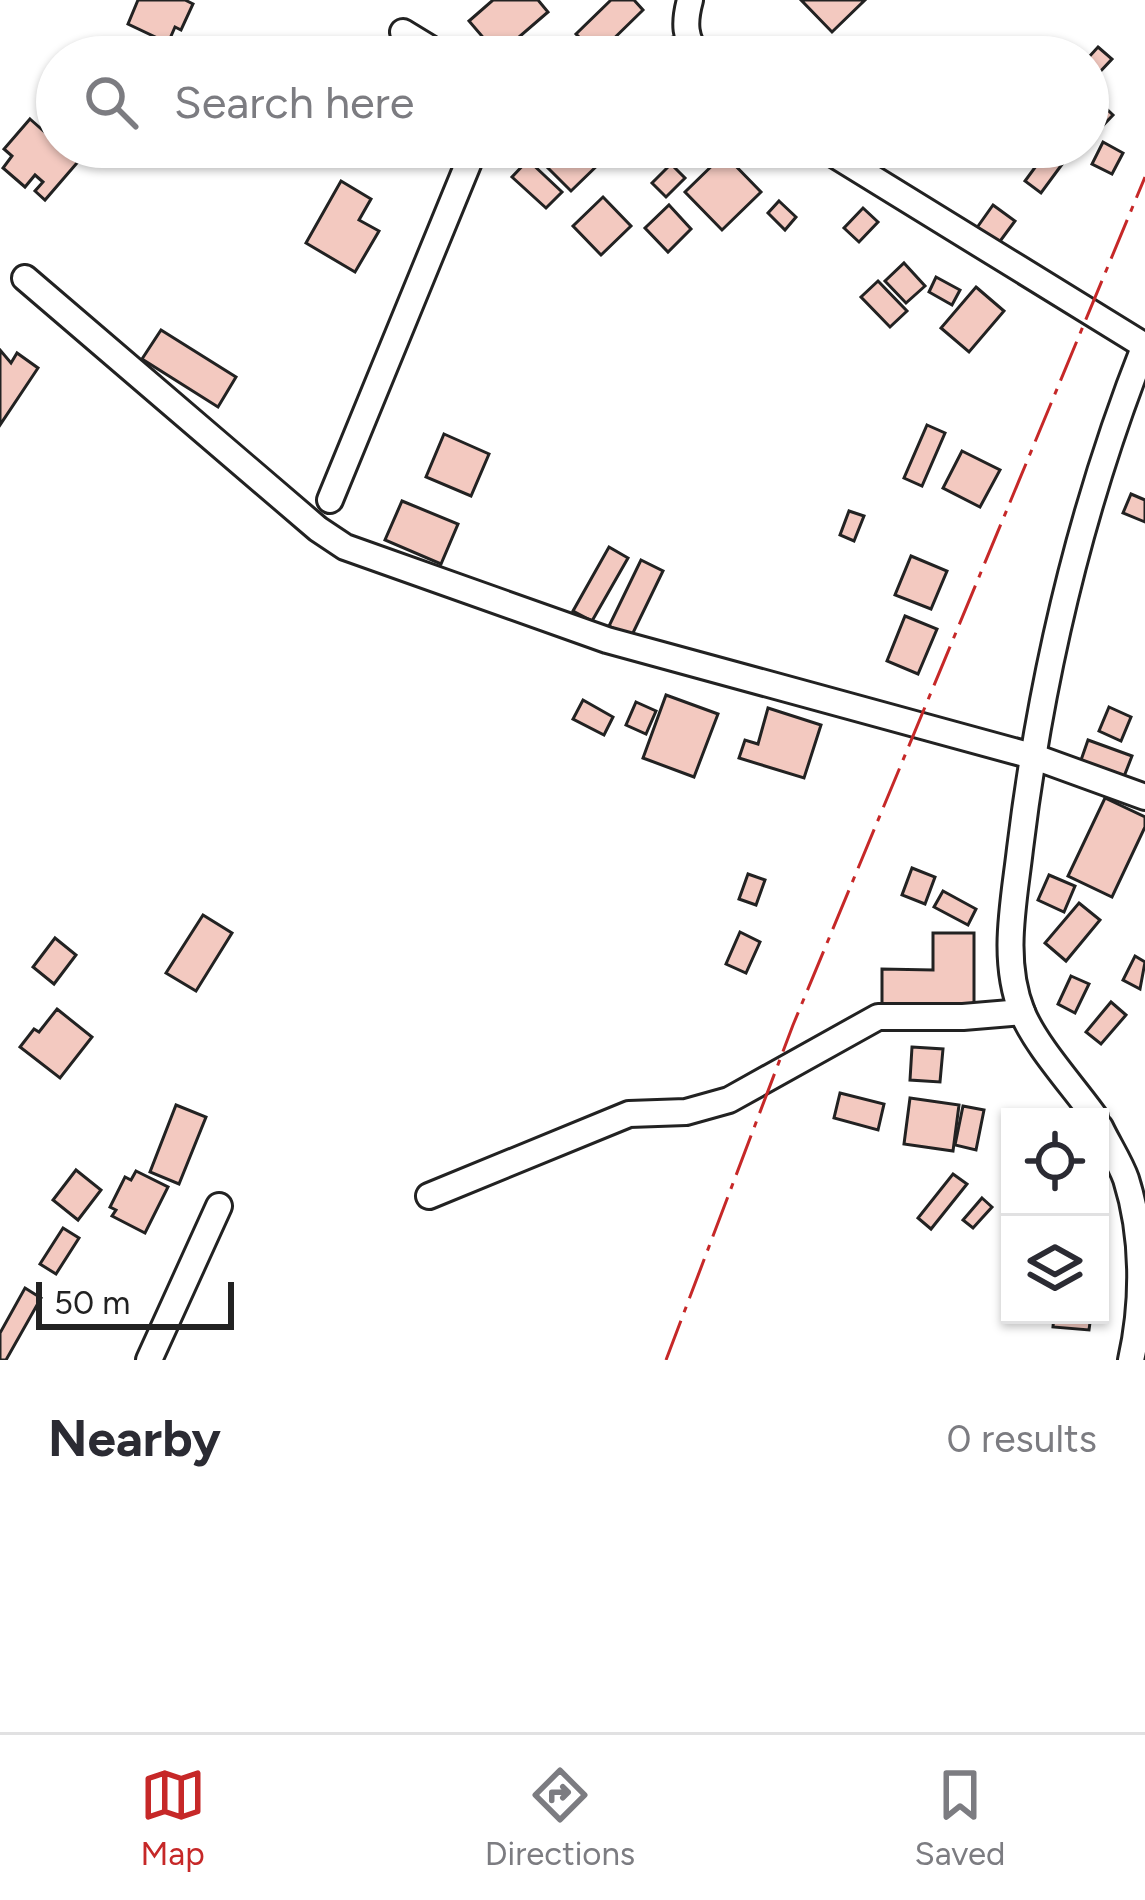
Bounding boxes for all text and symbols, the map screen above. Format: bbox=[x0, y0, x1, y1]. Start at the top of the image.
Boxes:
search box bbox=[36, 36, 1109, 168]
icon: search bbox=[78, 69, 144, 135]
text: Search here bbox=[174, 75, 414, 129]
map controls bbox=[1001, 1108, 1109, 1324]
button: locate bbox=[1001, 1108, 1109, 1216]
button: layers bbox=[1001, 1216, 1109, 1324]
scale bar bbox=[36, 1276, 234, 1329]
text: 50 m bbox=[54, 1283, 130, 1322]
text: Nearby bbox=[48, 1408, 221, 1469]
text: 0 results bbox=[946, 1415, 1097, 1462]
tab: Map bbox=[140, 1762, 206, 1873]
tab: Directions bbox=[485, 1762, 635, 1873]
tab: Saved bbox=[914, 1762, 1005, 1873]

